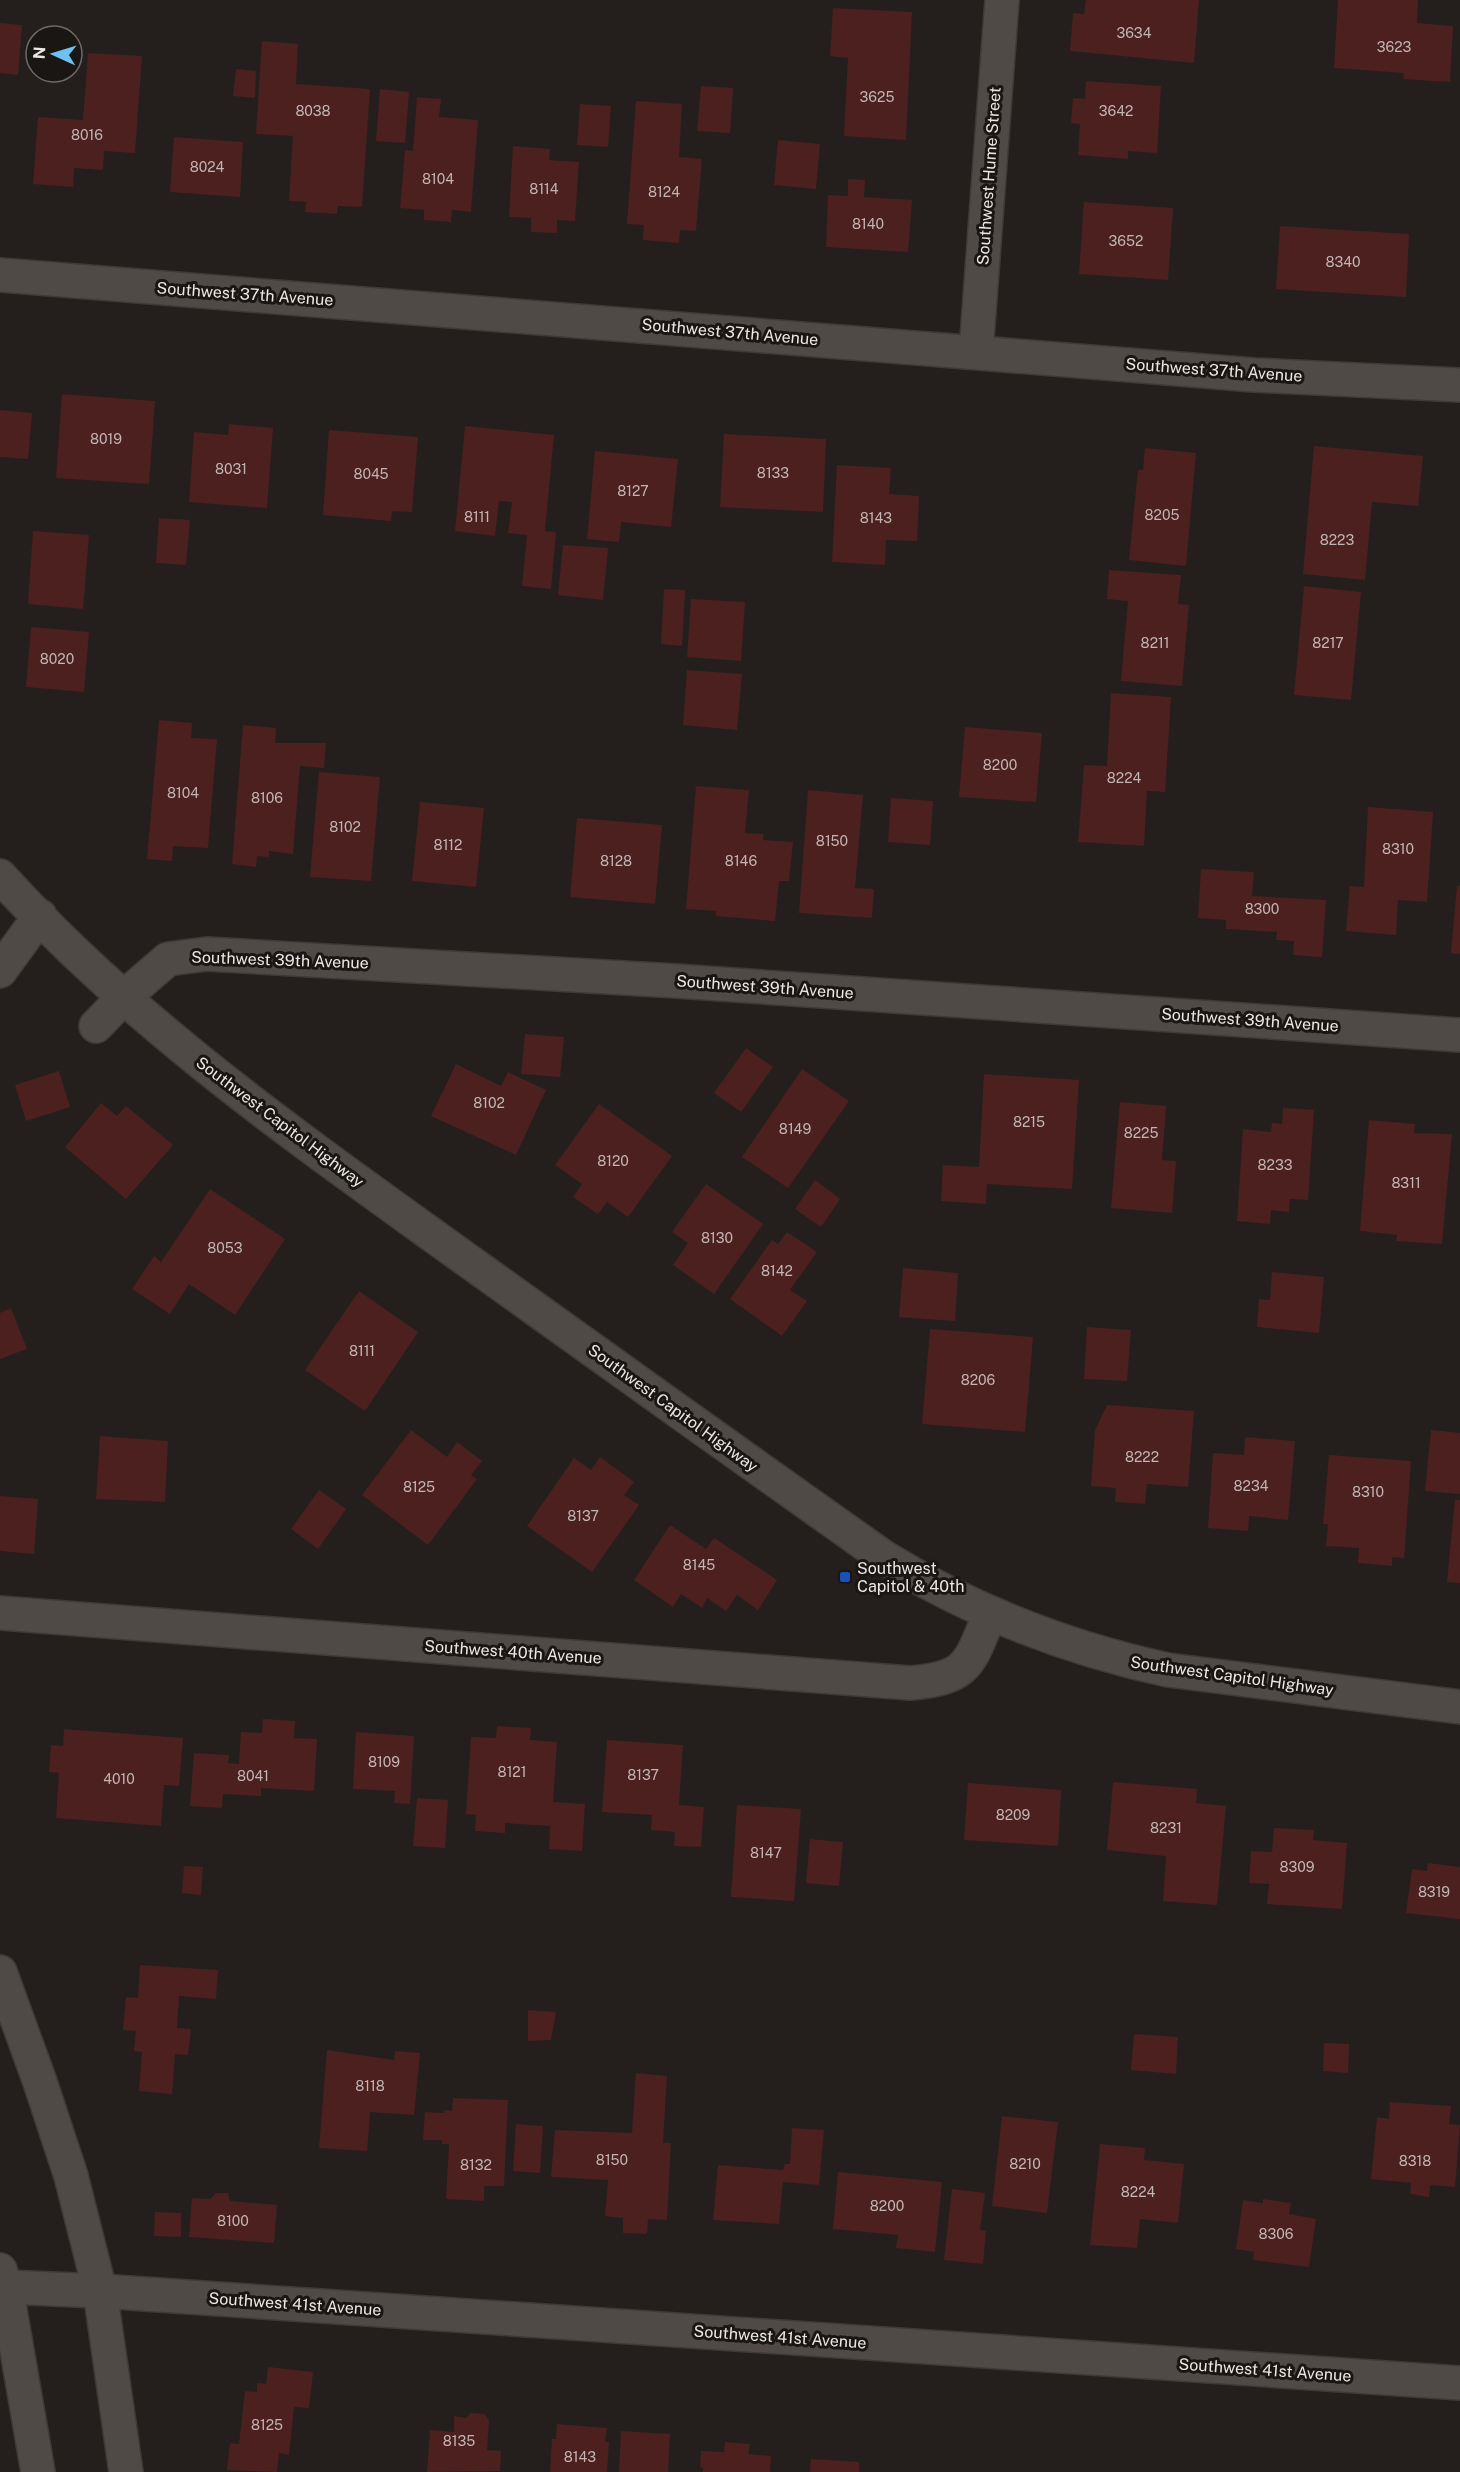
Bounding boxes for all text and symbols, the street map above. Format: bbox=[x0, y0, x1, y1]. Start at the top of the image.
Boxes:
north arrow bbox=[24, 24, 84, 84]
house number: 3634 bbox=[1117, 25, 1152, 41]
house number: 3623 bbox=[1377, 39, 1411, 55]
text: N bbox=[30, 46, 49, 60]
street label: Southwest Hume Street bbox=[973, 86, 1005, 266]
house number: 3625 bbox=[860, 89, 894, 105]
house number: 8038 bbox=[295, 103, 331, 119]
house number: 3642 bbox=[1099, 103, 1133, 119]
house number: 8016 bbox=[71, 127, 103, 143]
house number: 8024 bbox=[190, 159, 225, 175]
house number: 8104 bbox=[422, 171, 454, 187]
house number: 8114 bbox=[529, 181, 559, 197]
house number: 8124 bbox=[648, 184, 680, 200]
house number: 8140 bbox=[852, 216, 884, 232]
house number: 3652 bbox=[1109, 233, 1143, 249]
house number: 8340 bbox=[1325, 254, 1361, 270]
street label: Southwest 37th Avenue bbox=[156, 278, 334, 310]
street label: Southwest 37th Avenue bbox=[641, 315, 819, 349]
street label: Southwest 37th Avenue bbox=[1125, 354, 1303, 386]
house number: 8019 bbox=[90, 431, 122, 447]
house number: 8031 bbox=[215, 461, 247, 477]
house number: 8133 bbox=[757, 465, 789, 481]
house number: 8045 bbox=[353, 466, 389, 482]
house number: 8127 bbox=[617, 483, 649, 499]
house number: 8205 bbox=[1145, 507, 1180, 523]
house number: 8111 bbox=[464, 509, 490, 525]
house number: 8143 bbox=[860, 510, 892, 526]
house number: 8223 bbox=[1320, 532, 1354, 548]
house number: 8211 bbox=[1141, 635, 1169, 651]
house number: 8217 bbox=[1312, 635, 1344, 651]
house number: 8020 bbox=[40, 651, 74, 667]
house number: 8200 bbox=[983, 757, 1017, 773]
house number: 8224 bbox=[1107, 770, 1141, 786]
house number: 8104 bbox=[167, 785, 199, 801]
house number: 8106 bbox=[251, 790, 283, 806]
house number: 8102 bbox=[329, 819, 361, 835]
house number: 8150 bbox=[816, 833, 848, 849]
house number: 8112 bbox=[434, 837, 462, 853]
house number: 8310 bbox=[1382, 841, 1414, 857]
house number: 8128 bbox=[600, 853, 632, 869]
house number: 8146 bbox=[725, 853, 757, 869]
house number: 8300 bbox=[1245, 901, 1279, 917]
street label: Southwest 39th Avenue bbox=[191, 947, 369, 973]
street label: Southwest 39th Avenue bbox=[676, 971, 854, 1003]
street label: Southwest 39th Avenue bbox=[1161, 1004, 1339, 1036]
street label: Southwest Capitol Highway bbox=[192, 1053, 368, 1192]
house number: 8102 bbox=[473, 1095, 505, 1111]
house number: 8215 bbox=[1013, 1114, 1045, 1130]
house number: 8149 bbox=[779, 1121, 811, 1137]
house number: 8225 bbox=[1124, 1125, 1158, 1141]
house number: 8120 bbox=[597, 1153, 629, 1169]
house number: 8233 bbox=[1258, 1157, 1293, 1173]
house number: 8311 bbox=[1391, 1175, 1421, 1191]
house number: 8130 bbox=[701, 1230, 733, 1246]
house number: 8053 bbox=[207, 1240, 243, 1256]
house number: 8142 bbox=[761, 1263, 793, 1279]
street label: Southwest Capitol Highway bbox=[584, 1340, 762, 1476]
house number: 8111 bbox=[349, 1343, 375, 1359]
house number: 8206 bbox=[961, 1372, 996, 1388]
house number: 8222 bbox=[1125, 1449, 1159, 1465]
house number: 8234 bbox=[1233, 1478, 1269, 1494]
house number: 8125 bbox=[403, 1479, 435, 1495]
house number: 8310 bbox=[1352, 1484, 1384, 1500]
house number: 8137 bbox=[567, 1508, 599, 1524]
house number: 8145 bbox=[683, 1557, 715, 1573]
place label: Southwest Capitol & 40th bbox=[857, 1559, 965, 1596]
marker: Southwest Capitol & 40th bbox=[838, 1570, 852, 1584]
street label: Southwest 40th Avenue bbox=[424, 1636, 602, 1668]
street label: Southwest Capitol Highway bbox=[1129, 1652, 1335, 1700]
house number: 8109 bbox=[368, 1754, 400, 1770]
house number: 8121 bbox=[498, 1764, 526, 1780]
house number: 8137 bbox=[627, 1767, 659, 1783]
house number: 8041 bbox=[237, 1768, 269, 1784]
house number: 4010 bbox=[103, 1771, 135, 1787]
house number: 8209 bbox=[996, 1807, 1031, 1823]
house number: 8231 bbox=[1150, 1820, 1182, 1836]
house number: 8147 bbox=[750, 1845, 782, 1861]
house number: 8309 bbox=[1280, 1859, 1315, 1875]
house number: 8319 bbox=[1418, 1884, 1450, 1900]
house number: 8118 bbox=[355, 2078, 385, 2094]
house number: 8150 bbox=[596, 2152, 628, 2168]
house number: 8318 bbox=[1399, 2153, 1431, 2169]
house number: 8210 bbox=[1009, 2156, 1041, 2172]
house number: 8132 bbox=[460, 2157, 492, 2173]
house number: 8224 bbox=[1121, 2184, 1155, 2200]
house number: 8200 bbox=[870, 2198, 904, 2214]
house number: 8100 bbox=[217, 2213, 249, 2229]
house number: 8306 bbox=[1259, 2226, 1294, 2242]
street label: Southwest 41st Avenue bbox=[208, 2288, 382, 2320]
street label: Southwest 41st Avenue bbox=[693, 2321, 867, 2353]
street label: Southwest 41st Avenue bbox=[1178, 2354, 1352, 2386]
house number: 8125 bbox=[251, 2417, 283, 2433]
house number: 8135 bbox=[443, 2433, 475, 2449]
house number: 8143 bbox=[564, 2449, 596, 2465]

